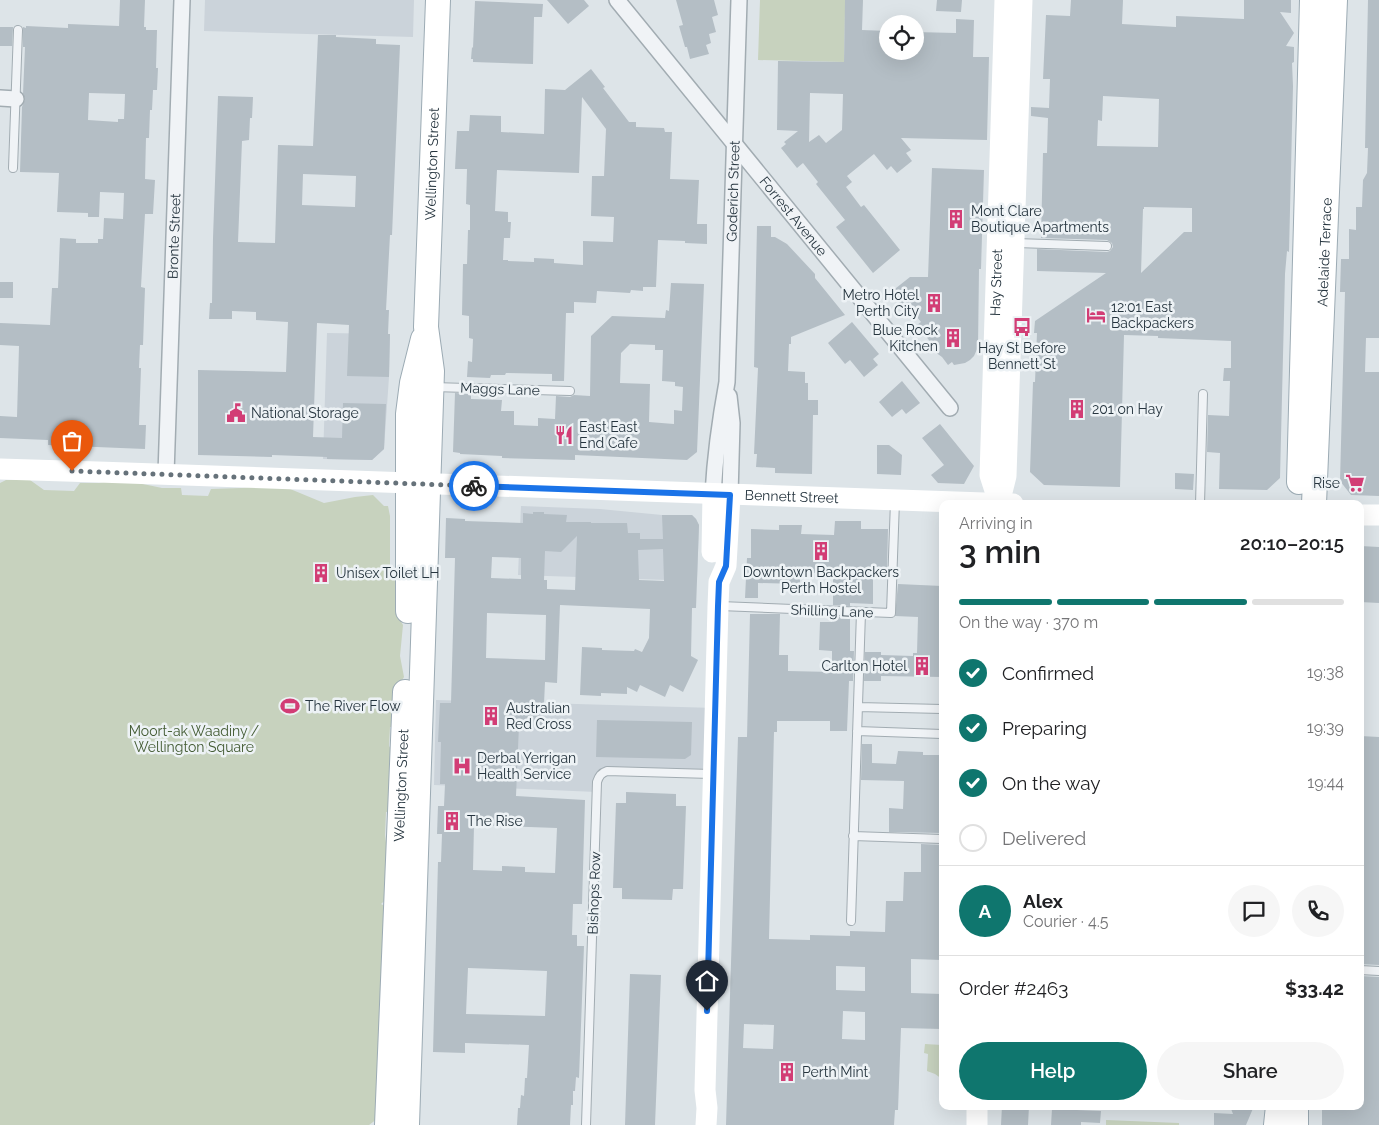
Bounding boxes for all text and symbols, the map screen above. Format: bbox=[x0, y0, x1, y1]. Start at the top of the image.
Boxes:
map controls bbox=[879, 15, 924, 60]
button: locate bbox=[879, 15, 924, 60]
street label: Wellington Street bbox=[422, 107, 442, 221]
street label: Goderich Street bbox=[723, 140, 743, 242]
street label: Forrest Avenue bbox=[756, 173, 831, 259]
street label: Bronte Street bbox=[165, 193, 183, 279]
street label: Adelaide Terrace bbox=[1314, 197, 1335, 307]
place label: Mont Clare Boutique Apartments bbox=[971, 203, 1109, 235]
building icon: Mont Clare Boutique Apartments bbox=[945, 208, 967, 230]
street label: Hay Street bbox=[987, 248, 1005, 316]
place label: Metro Hotel Perth City bbox=[842, 287, 919, 319]
building icon: Metro Hotel Perth City bbox=[923, 292, 945, 314]
place label: 12:01 East Backpackers bbox=[1111, 299, 1194, 331]
hotel icon: 12:01 East Backpackers bbox=[1085, 304, 1107, 326]
bus stop icon: Hay St Before Bennett St bbox=[1011, 316, 1033, 338]
place label: Blue Rock Kitchen bbox=[872, 322, 939, 354]
building icon: Blue Rock Kitchen bbox=[942, 327, 964, 349]
place label: Hay St Before Bennett St bbox=[978, 340, 1066, 372]
street label: Maggs Lane bbox=[460, 380, 540, 398]
building icon: 201 on Hay bbox=[1066, 398, 1088, 420]
place label: 201 on Hay bbox=[1092, 401, 1163, 417]
public building icon: National Storage bbox=[225, 402, 247, 424]
place label: National Storage bbox=[251, 405, 359, 421]
place label: East East End Cafe bbox=[579, 419, 638, 451]
pin bbox=[51, 420, 93, 471]
restaurant icon: East East End Cafe bbox=[553, 424, 575, 446]
icon: bag bbox=[58, 427, 86, 455]
courier bbox=[449, 461, 499, 511]
icon: bike bbox=[460, 472, 488, 500]
supermarket icon: Rise bbox=[1344, 472, 1366, 494]
place label: Rise bbox=[1313, 475, 1340, 491]
street label: Bennett Street bbox=[744, 487, 839, 506]
text: Arriving in bbox=[959, 514, 1033, 533]
text: 20:10–20:15 bbox=[1240, 532, 1344, 554]
text: 3 min bbox=[959, 533, 1041, 570]
building icon: Downtown Backpackers Perth Hostel bbox=[810, 540, 832, 562]
building icon: Unisex Toilet LH bbox=[310, 562, 332, 584]
place label: Downtown Backpackers Perth Hostel bbox=[743, 564, 899, 596]
place label: Unisex Toilet LH bbox=[336, 565, 440, 581]
street label: Shilling Lane bbox=[790, 602, 874, 620]
text: On the way · 370 m bbox=[959, 613, 1098, 632]
building icon: Carlton Hotel bbox=[911, 655, 933, 677]
place label: Carlton Hotel bbox=[821, 658, 907, 674]
icon: check bbox=[959, 659, 987, 687]
text: Confirmed bbox=[1002, 662, 1094, 684]
text: 19:38 bbox=[1307, 663, 1344, 682]
sports icon: The River Flow bbox=[279, 695, 301, 717]
place label: The River Flow bbox=[305, 698, 401, 714]
place label: Australian Red Cross bbox=[506, 700, 572, 732]
building icon: Australian Red Cross bbox=[480, 705, 502, 727]
icon: check bbox=[959, 714, 987, 742]
text: Preparing bbox=[1002, 717, 1087, 739]
text: 19:39 bbox=[1307, 718, 1344, 737]
park label: Moort-ak Waadiny / Wellington Square bbox=[129, 723, 260, 755]
street label: Wellington Street bbox=[391, 728, 411, 842]
place label: Derbal Yerrigan Health Service bbox=[477, 750, 576, 782]
hospital icon: Derbal Yerrigan Health Service bbox=[451, 755, 473, 777]
icon: check bbox=[959, 769, 987, 797]
text: On the way bbox=[1002, 772, 1101, 794]
text: 19:44 bbox=[1307, 773, 1344, 792]
building icon: The Rise bbox=[441, 810, 463, 832]
place label: The Rise bbox=[467, 813, 523, 829]
text: Delivered bbox=[1002, 827, 1086, 849]
street label: Bishops Row bbox=[585, 851, 603, 935]
button: chat bbox=[1228, 885, 1280, 937]
button: phone bbox=[1292, 885, 1344, 937]
text: Alex bbox=[1023, 890, 1063, 912]
text: A bbox=[979, 900, 991, 922]
text: Courier · 4.5 bbox=[1023, 912, 1108, 931]
pin bbox=[686, 960, 728, 1011]
icon: home bbox=[693, 967, 721, 995]
text: Order #2463 bbox=[959, 977, 1068, 999]
text: $33.42 bbox=[1285, 977, 1344, 999]
button: Help bbox=[959, 1042, 1147, 1100]
button: Share bbox=[1157, 1042, 1344, 1100]
building icon: Perth Mint bbox=[776, 1061, 798, 1083]
place label: Perth Mint bbox=[802, 1064, 869, 1080]

